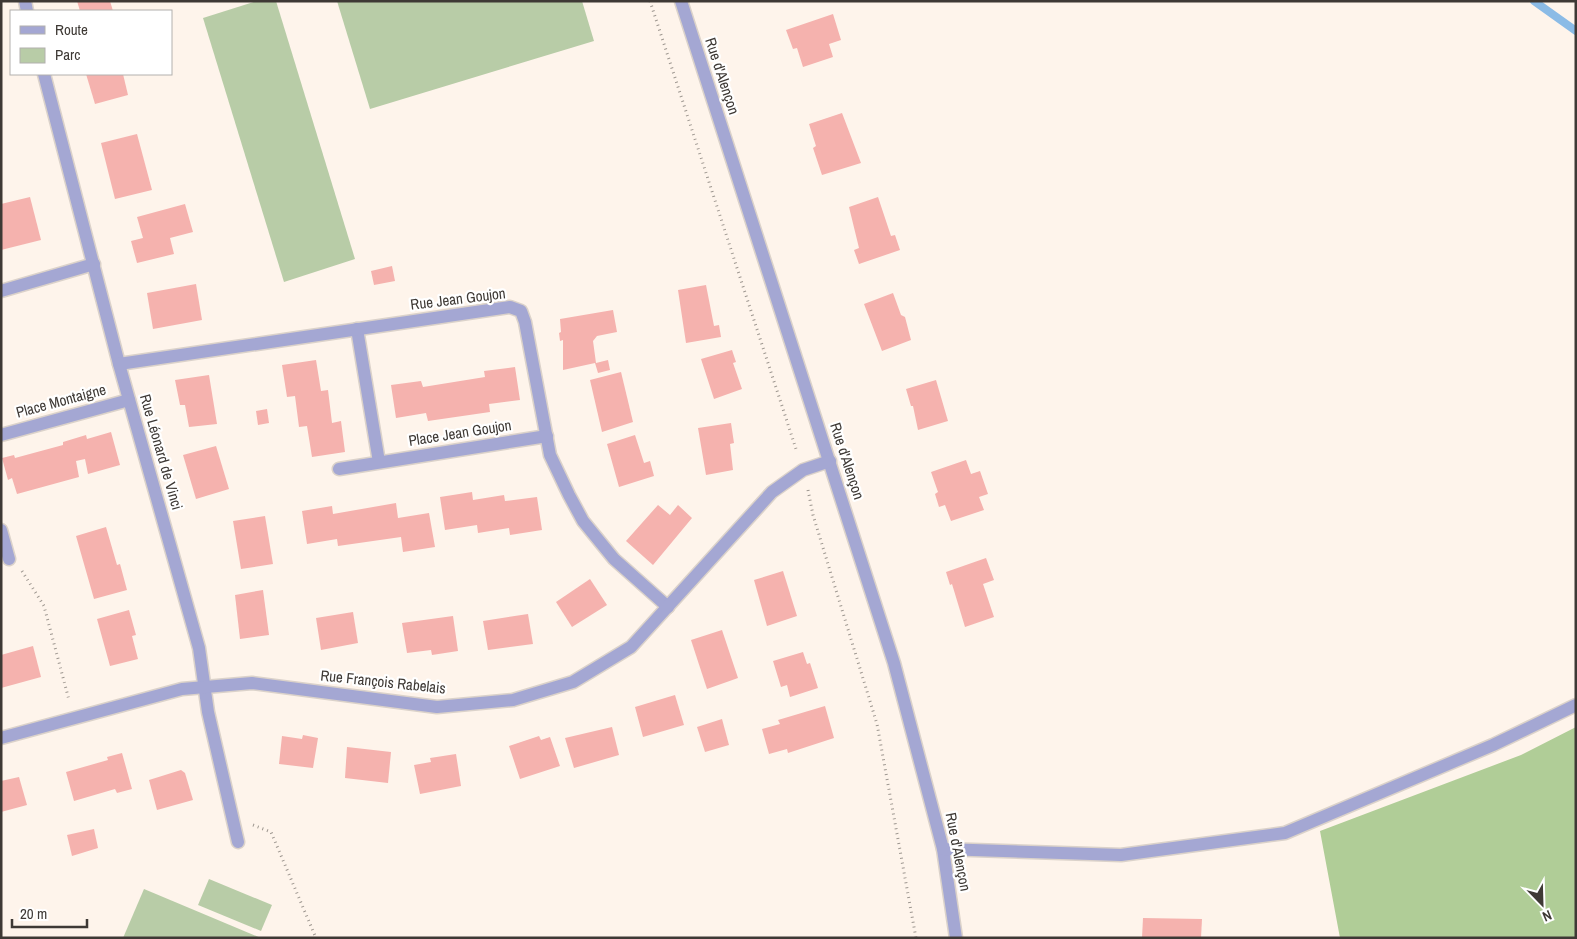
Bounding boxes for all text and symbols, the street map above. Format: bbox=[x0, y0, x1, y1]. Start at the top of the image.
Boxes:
legend bbox=[10, 10, 172, 75]
text: Route bbox=[55, 19, 88, 40]
street label: Rue d'Alençon bbox=[700, 35, 745, 117]
text: Parc bbox=[55, 44, 80, 65]
street label: Rue Jean Goujon bbox=[409, 282, 507, 315]
street label: Place Montaigne bbox=[14, 378, 108, 423]
street label: Rue Léonard de Vinci bbox=[135, 392, 188, 512]
street label: Place Jean Goujon bbox=[407, 414, 513, 451]
street label: Rue d'Alençon bbox=[825, 420, 870, 502]
street label: Rue François Rabelais bbox=[319, 664, 447, 699]
street label: Rue d'Alençon bbox=[941, 811, 976, 893]
north arrow bbox=[1517, 879, 1567, 929]
scale bar bbox=[12, 896, 88, 928]
text: 20 m bbox=[20, 903, 47, 924]
text: N bbox=[1540, 906, 1554, 926]

